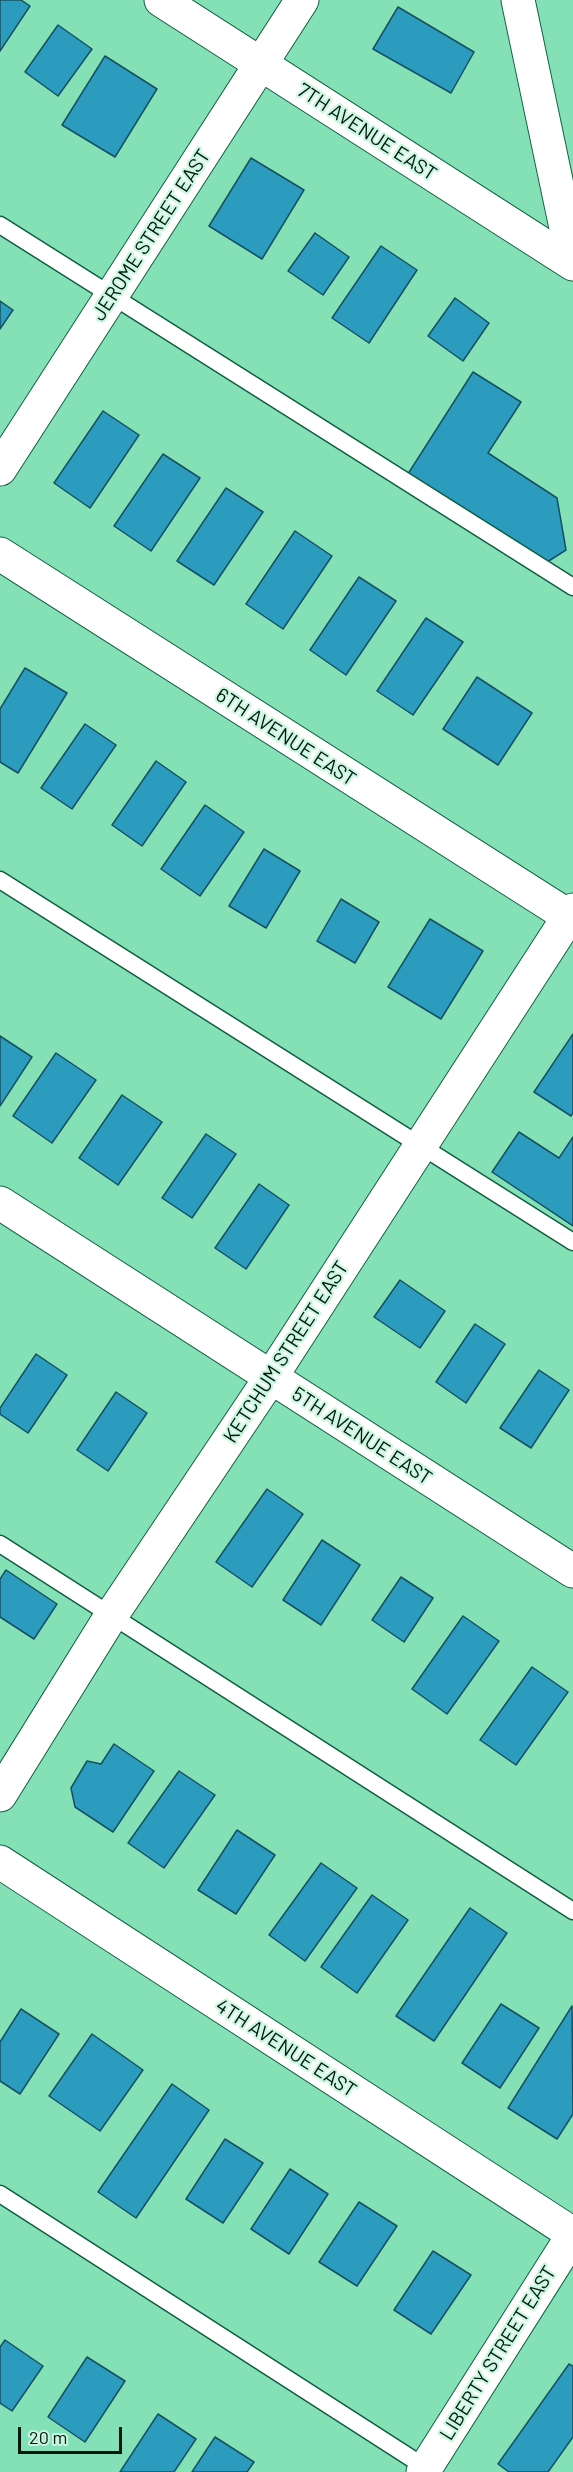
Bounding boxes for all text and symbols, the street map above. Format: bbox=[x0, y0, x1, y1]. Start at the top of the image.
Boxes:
street label: 7TH AVENUE EAST bbox=[293, 78, 441, 186]
street label: JEROME STREET EAST bbox=[87, 145, 215, 325]
street label: 6TH AVENUE EAST bbox=[211, 683, 361, 791]
street label: KETCHUM STREET EAST bbox=[218, 1257, 354, 1447]
street label: 5TH AVENUE EAST bbox=[287, 1382, 437, 1490]
street label: 4TH AVENUE EAST bbox=[211, 1994, 361, 2102]
street label: LIBERTY STREET EAST bbox=[435, 2262, 561, 2444]
scale bar bbox=[21, 2415, 124, 2453]
text: 20 m bbox=[29, 2426, 67, 2448]

